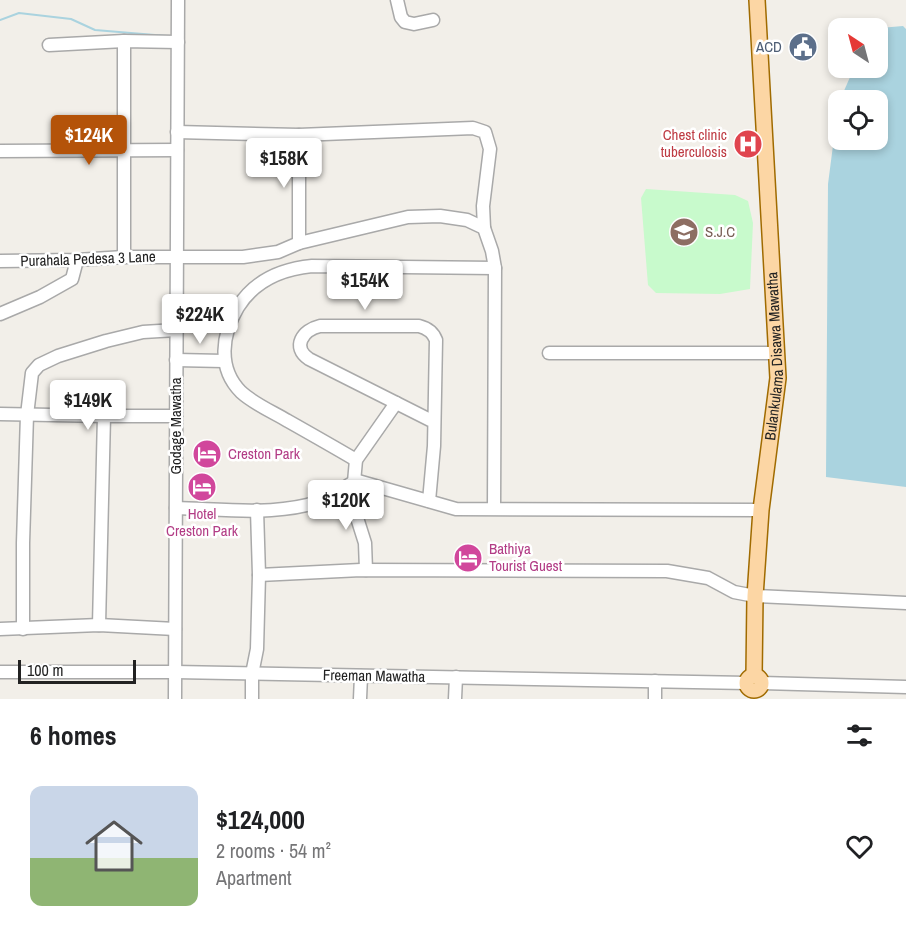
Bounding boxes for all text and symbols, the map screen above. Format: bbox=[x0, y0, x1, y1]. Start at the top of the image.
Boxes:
north arrow bbox=[828, 18, 888, 78]
map controls bbox=[828, 18, 888, 150]
public building icon: ACD bbox=[787, 31, 819, 63]
place label: ACD bbox=[755, 36, 782, 57]
button: locate bbox=[828, 90, 888, 150]
pin: $124K bbox=[47, 115, 131, 166]
text: $124K bbox=[65, 121, 113, 148]
place label: Chest clinic tuberculosis bbox=[661, 124, 727, 162]
hospital icon: Chest clinic tuberculosis bbox=[732, 128, 764, 160]
pin: $158K bbox=[242, 138, 326, 189]
text: $158K bbox=[260, 144, 308, 171]
school or university icon: S.J.C bbox=[668, 216, 700, 248]
place label: S.J.C bbox=[705, 221, 735, 242]
street label: Purahala Pedesa 3 Lane bbox=[20, 246, 156, 271]
pin: $154K bbox=[323, 260, 407, 311]
text: $154K bbox=[341, 266, 389, 293]
street label: Bulankulama Disawa Mawatha bbox=[759, 271, 788, 442]
pin: $224K bbox=[158, 294, 242, 345]
text: $224K bbox=[176, 300, 224, 327]
street label: Godage Mawatha bbox=[165, 377, 186, 475]
pin: $149K bbox=[46, 380, 130, 431]
text: $149K bbox=[64, 386, 112, 413]
hotel icon: Creston Park bbox=[191, 438, 223, 470]
place label: Creston Park bbox=[228, 443, 301, 464]
hotel icon: Hotel Creston Park bbox=[186, 471, 218, 503]
pin: $120K bbox=[304, 480, 388, 531]
text: $120K bbox=[322, 486, 370, 513]
place label: Hotel Creston Park bbox=[166, 503, 239, 541]
place label: Bathiya Tourist Guest bbox=[489, 538, 563, 576]
hotel icon: Bathiya Tourist Guest bbox=[452, 542, 484, 574]
scale bar bbox=[18, 657, 136, 684]
text: 100 m bbox=[27, 659, 63, 681]
street label: Freeman Mawatha bbox=[323, 664, 426, 687]
text: 6 homes bbox=[30, 718, 117, 753]
icon: filters bbox=[843, 719, 876, 752]
text: $124,000 bbox=[216, 802, 305, 837]
icon: home bbox=[78, 810, 150, 882]
icon: heart bbox=[843, 830, 876, 863]
text: 2 rooms · 54 m² bbox=[216, 837, 331, 864]
text: Apartment bbox=[216, 864, 292, 891]

